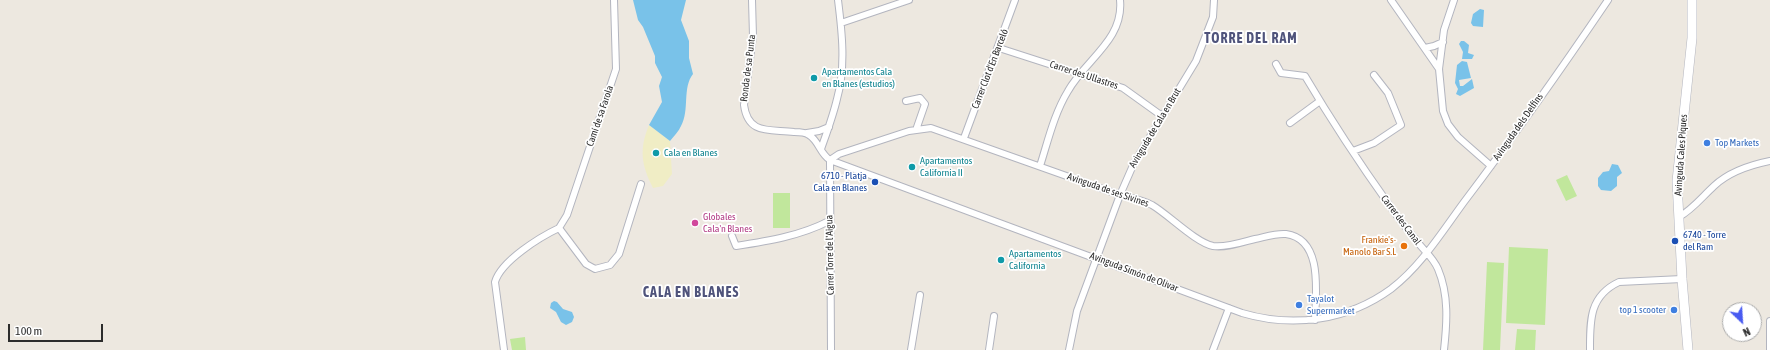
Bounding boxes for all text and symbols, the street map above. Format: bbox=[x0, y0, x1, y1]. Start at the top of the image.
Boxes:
street label: Carrer Clot d'En Barceló bbox=[969, 27, 1011, 111]
district label: TORRE DEL RAM bbox=[1204, 31, 1298, 47]
street label: Ronda de sa Punta bbox=[738, 34, 758, 102]
street label: Carrer des Ullastres bbox=[1048, 58, 1120, 92]
place label: Apartamentos Cala en Blanes (estudios) bbox=[822, 66, 895, 90]
marker: Apartamentos Cala en Blanes (estudios) bbox=[809, 73, 819, 83]
street label: Camí de sa Farola bbox=[584, 84, 616, 148]
street label: Avinguda de Cala en Brut bbox=[1127, 86, 1183, 170]
street label: Avinguda dels Delfins bbox=[1490, 91, 1546, 163]
street label: Avinguda Cales Piques bbox=[1672, 114, 1690, 196]
place label: Top Markets bbox=[1715, 137, 1759, 149]
marker: Top Markets bbox=[1702, 138, 1712, 148]
place label: Cala en Blanes bbox=[664, 147, 718, 159]
marker: Cala en Blanes bbox=[651, 148, 661, 158]
place label: Apartamentos California II bbox=[920, 155, 972, 178]
marker: Apartamentos California II bbox=[907, 162, 917, 172]
place label: 6710 - Platja Cala en Blanes bbox=[813, 170, 867, 194]
street label: Avinguda de ses Sivines bbox=[1066, 170, 1150, 210]
marker: 6710 - Platja Cala en Blanes bbox=[870, 177, 880, 187]
street label: Carrer des Canal bbox=[1378, 193, 1424, 247]
place label: Globales Cala'n Blanes bbox=[703, 211, 752, 234]
street label: Carrer Torre de l'Aigua bbox=[823, 215, 837, 295]
marker: Globales Cala'n Blanes bbox=[690, 218, 700, 228]
place label: 6740 - Torre del Ram bbox=[1683, 229, 1726, 252]
place label: Frankie's- Manolo Bar S.L bbox=[1343, 234, 1396, 258]
marker: 6740 - Torre del Ram bbox=[1670, 236, 1680, 246]
marker: Frankie's- Manolo Bar S.L bbox=[1399, 241, 1409, 251]
place label: Apartamentos California bbox=[1009, 248, 1061, 272]
street label: Avinguda Simón de Olivar bbox=[1088, 250, 1180, 294]
marker: Apartamentos California bbox=[996, 255, 1006, 265]
district label: CALA EN BLANES bbox=[643, 285, 739, 301]
place label: Tayalot Supermarket bbox=[1307, 293, 1355, 316]
marker: Tayalot Supermarket bbox=[1294, 300, 1304, 310]
north arrow bbox=[1722, 302, 1762, 342]
place label: top 1 scooter bbox=[1619, 304, 1666, 316]
marker: top 1 scooter bbox=[1669, 305, 1679, 315]
scale bar bbox=[10, 316, 105, 342]
text: 100 m bbox=[15, 324, 42, 338]
text: N bbox=[1741, 325, 1752, 339]

